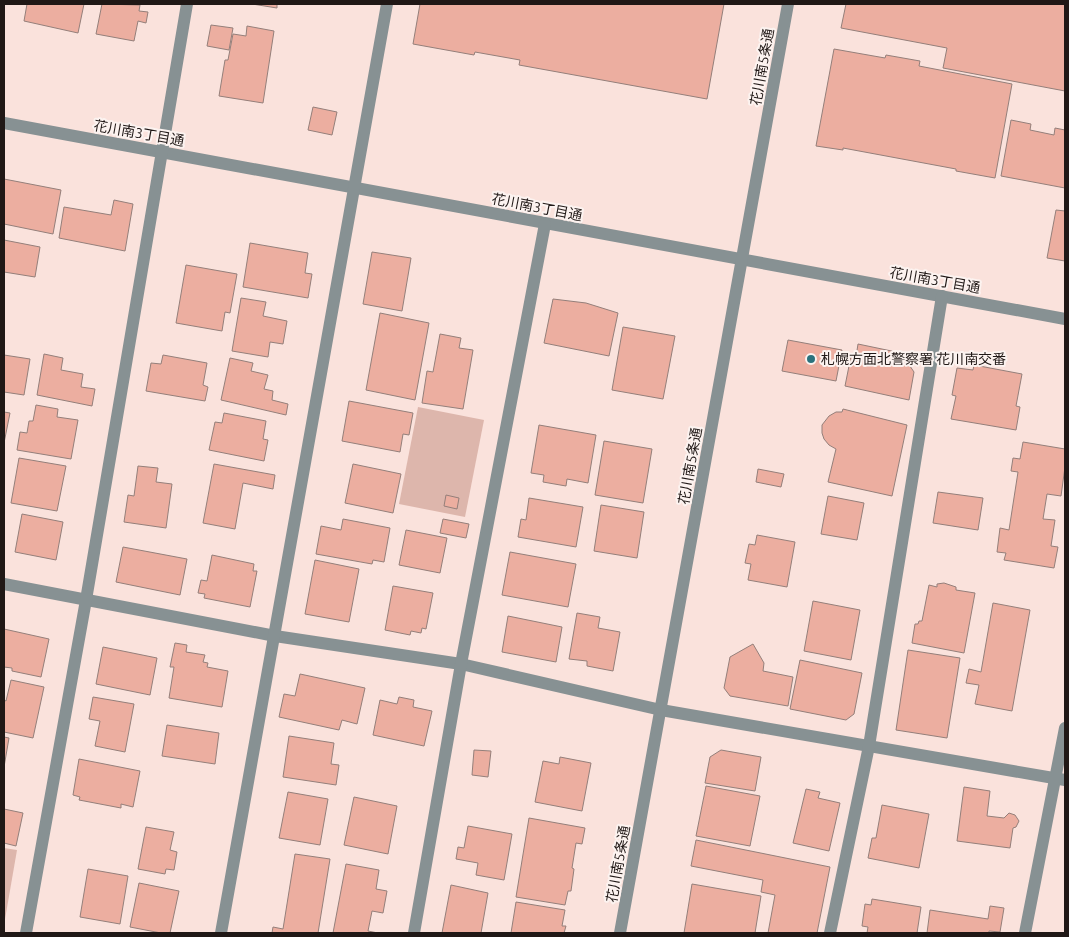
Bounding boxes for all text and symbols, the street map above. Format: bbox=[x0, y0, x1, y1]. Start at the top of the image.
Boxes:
street label: 花川南5条通 bbox=[747, 27, 777, 107]
street label: 花川南3丁目通 bbox=[92, 117, 186, 149]
street label: 花川南3丁目通 bbox=[490, 190, 584, 224]
street label: 花川南3丁目通 bbox=[888, 264, 982, 296]
place label: 札幌方面北警察署 花川南交番 bbox=[821, 351, 1006, 367]
marker: 札幌方面北警察署 花川南交番 bbox=[805, 353, 817, 365]
street label: 花川南5条通 bbox=[675, 426, 705, 506]
street label: 花川南5条通 bbox=[603, 824, 633, 904]

